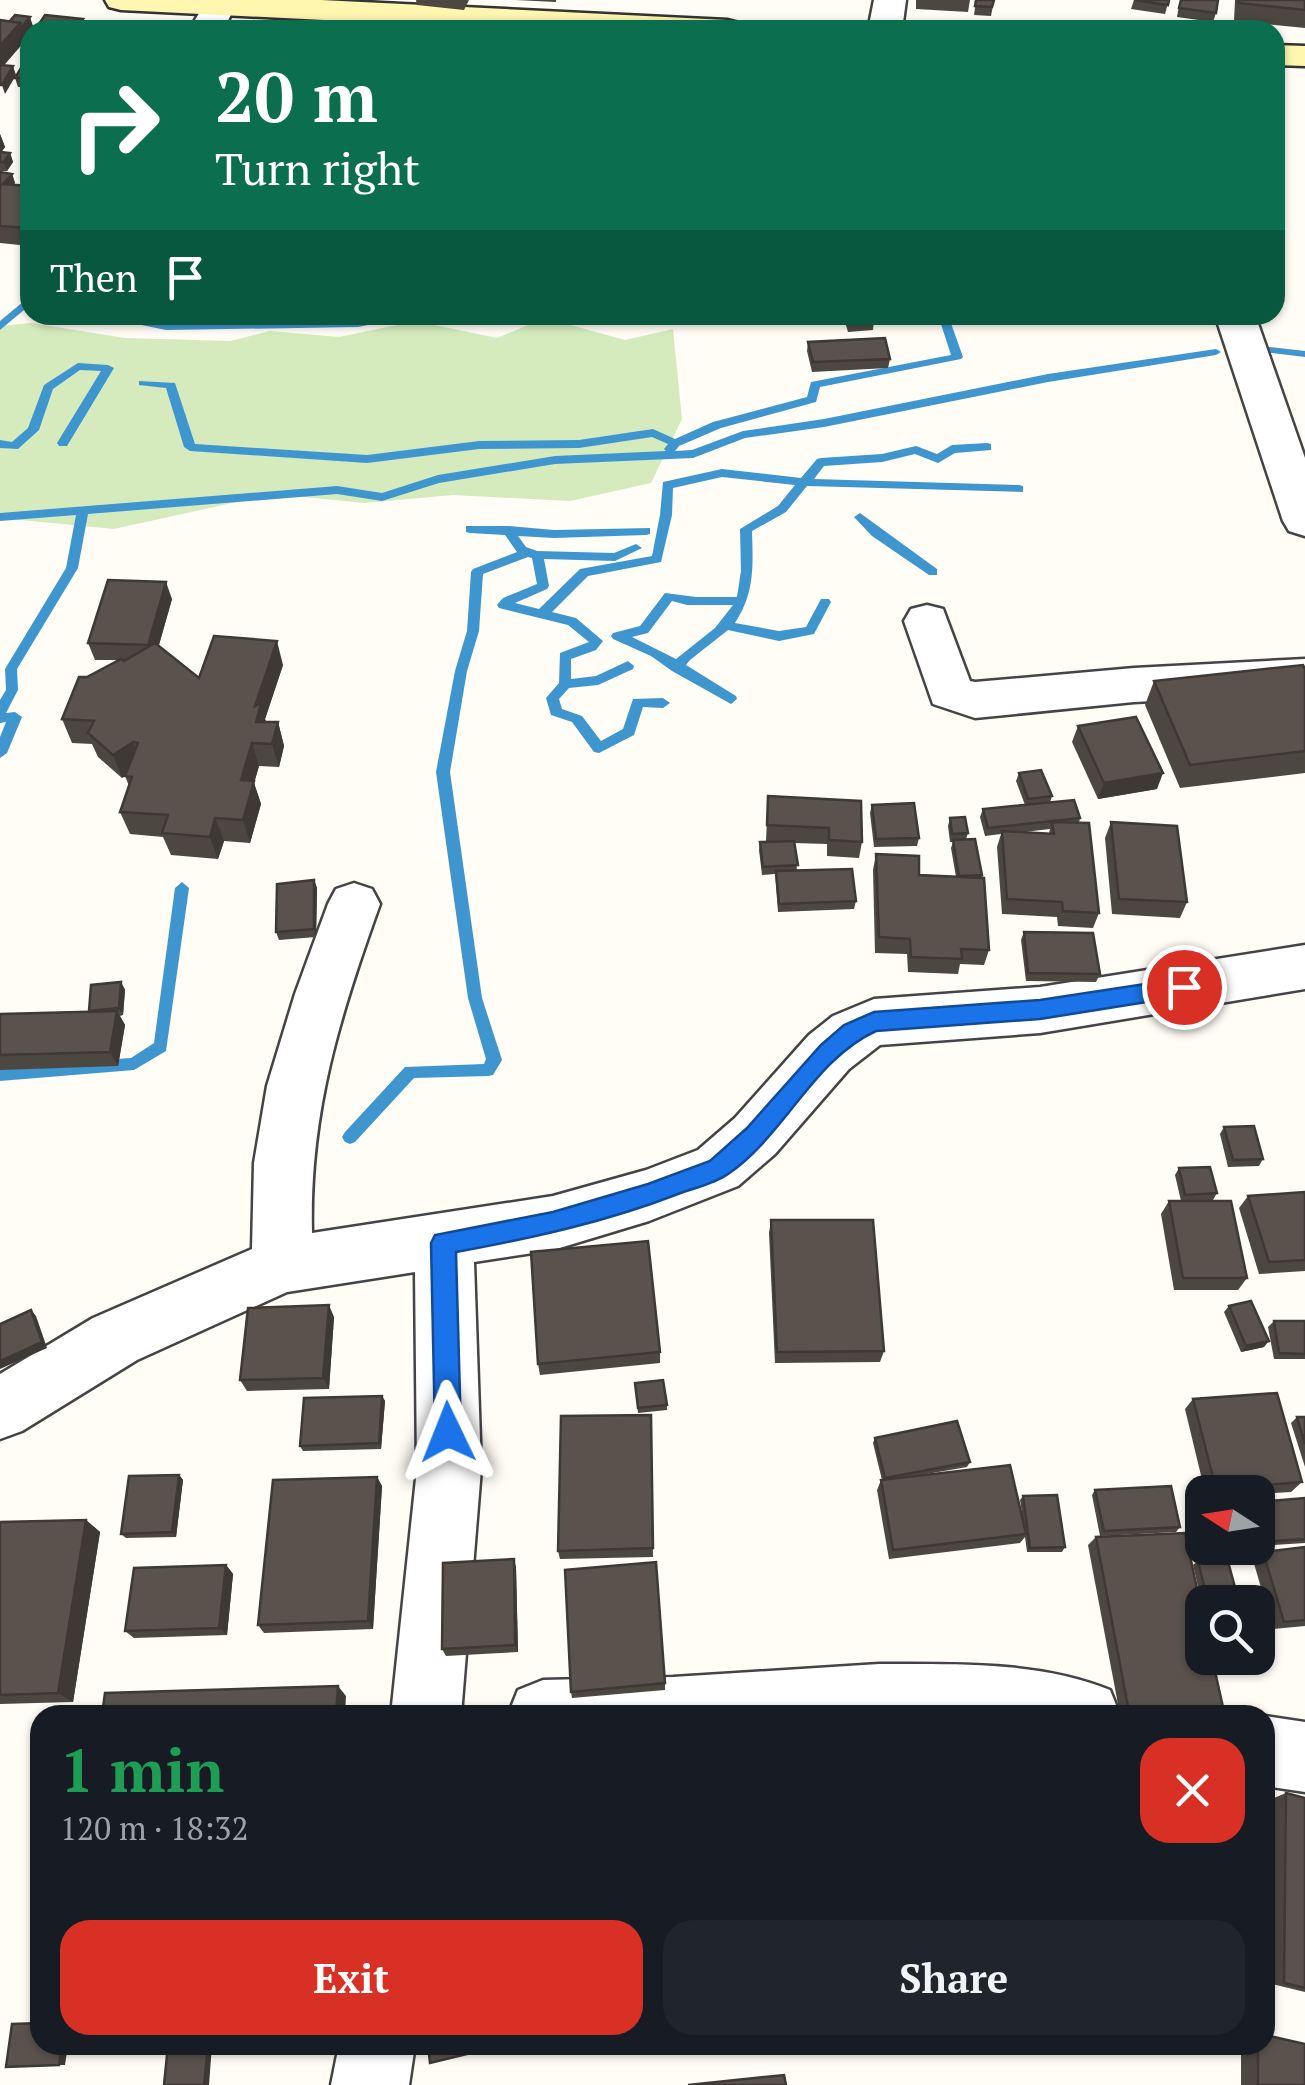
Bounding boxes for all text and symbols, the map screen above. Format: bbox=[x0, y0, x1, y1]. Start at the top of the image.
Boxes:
text: 20 m bbox=[215, 49, 378, 142]
icon: right bbox=[50, 60, 180, 190]
text: Turn right bbox=[215, 138, 420, 198]
icon: arrive bbox=[158, 250, 213, 305]
text: Then bbox=[50, 253, 138, 303]
pin bbox=[1142, 945, 1227, 1030]
icon: arrive bbox=[1157, 960, 1212, 1015]
position arrow bbox=[396, 1380, 500, 1484]
north arrow bbox=[1185, 1475, 1275, 1565]
map controls bbox=[1185, 1475, 1275, 1675]
button: search bbox=[1185, 1585, 1275, 1675]
text: 1 min bbox=[60, 1730, 224, 1809]
button: close bbox=[1140, 1738, 1245, 1843]
text: 120 m · 18:32 bbox=[60, 1807, 248, 1849]
button: Exit bbox=[60, 1920, 643, 2035]
button: Share bbox=[663, 1920, 1245, 2035]

